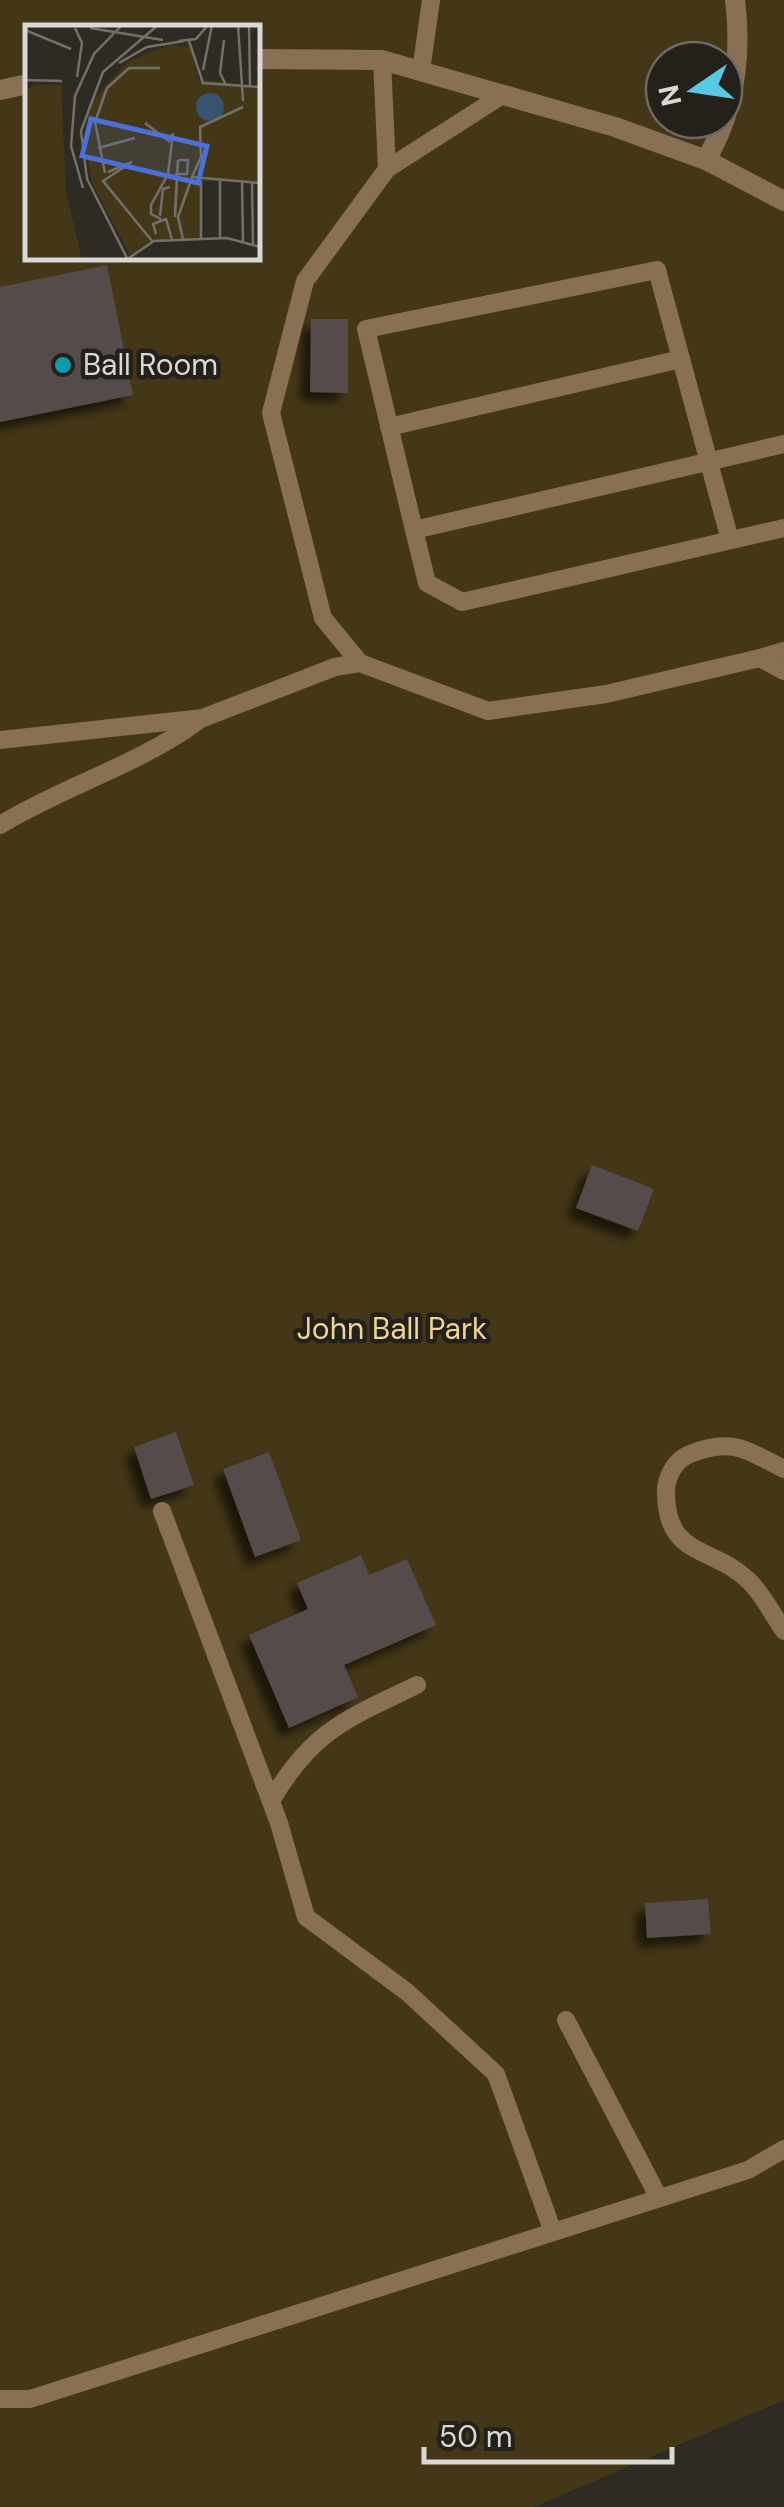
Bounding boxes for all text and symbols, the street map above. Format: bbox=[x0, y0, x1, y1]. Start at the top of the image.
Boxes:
inset map bbox=[25, 25, 260, 260]
north arrow bbox=[644, 40, 744, 140]
text: N bbox=[650, 81, 690, 110]
place label: Ball Room bbox=[83, 345, 218, 384]
marker: Ball Room bbox=[52, 354, 74, 376]
park label: John Ball Park bbox=[297, 1309, 487, 1348]
scale bar bbox=[424, 2402, 672, 2464]
text: 50 m bbox=[439, 2417, 513, 2456]

